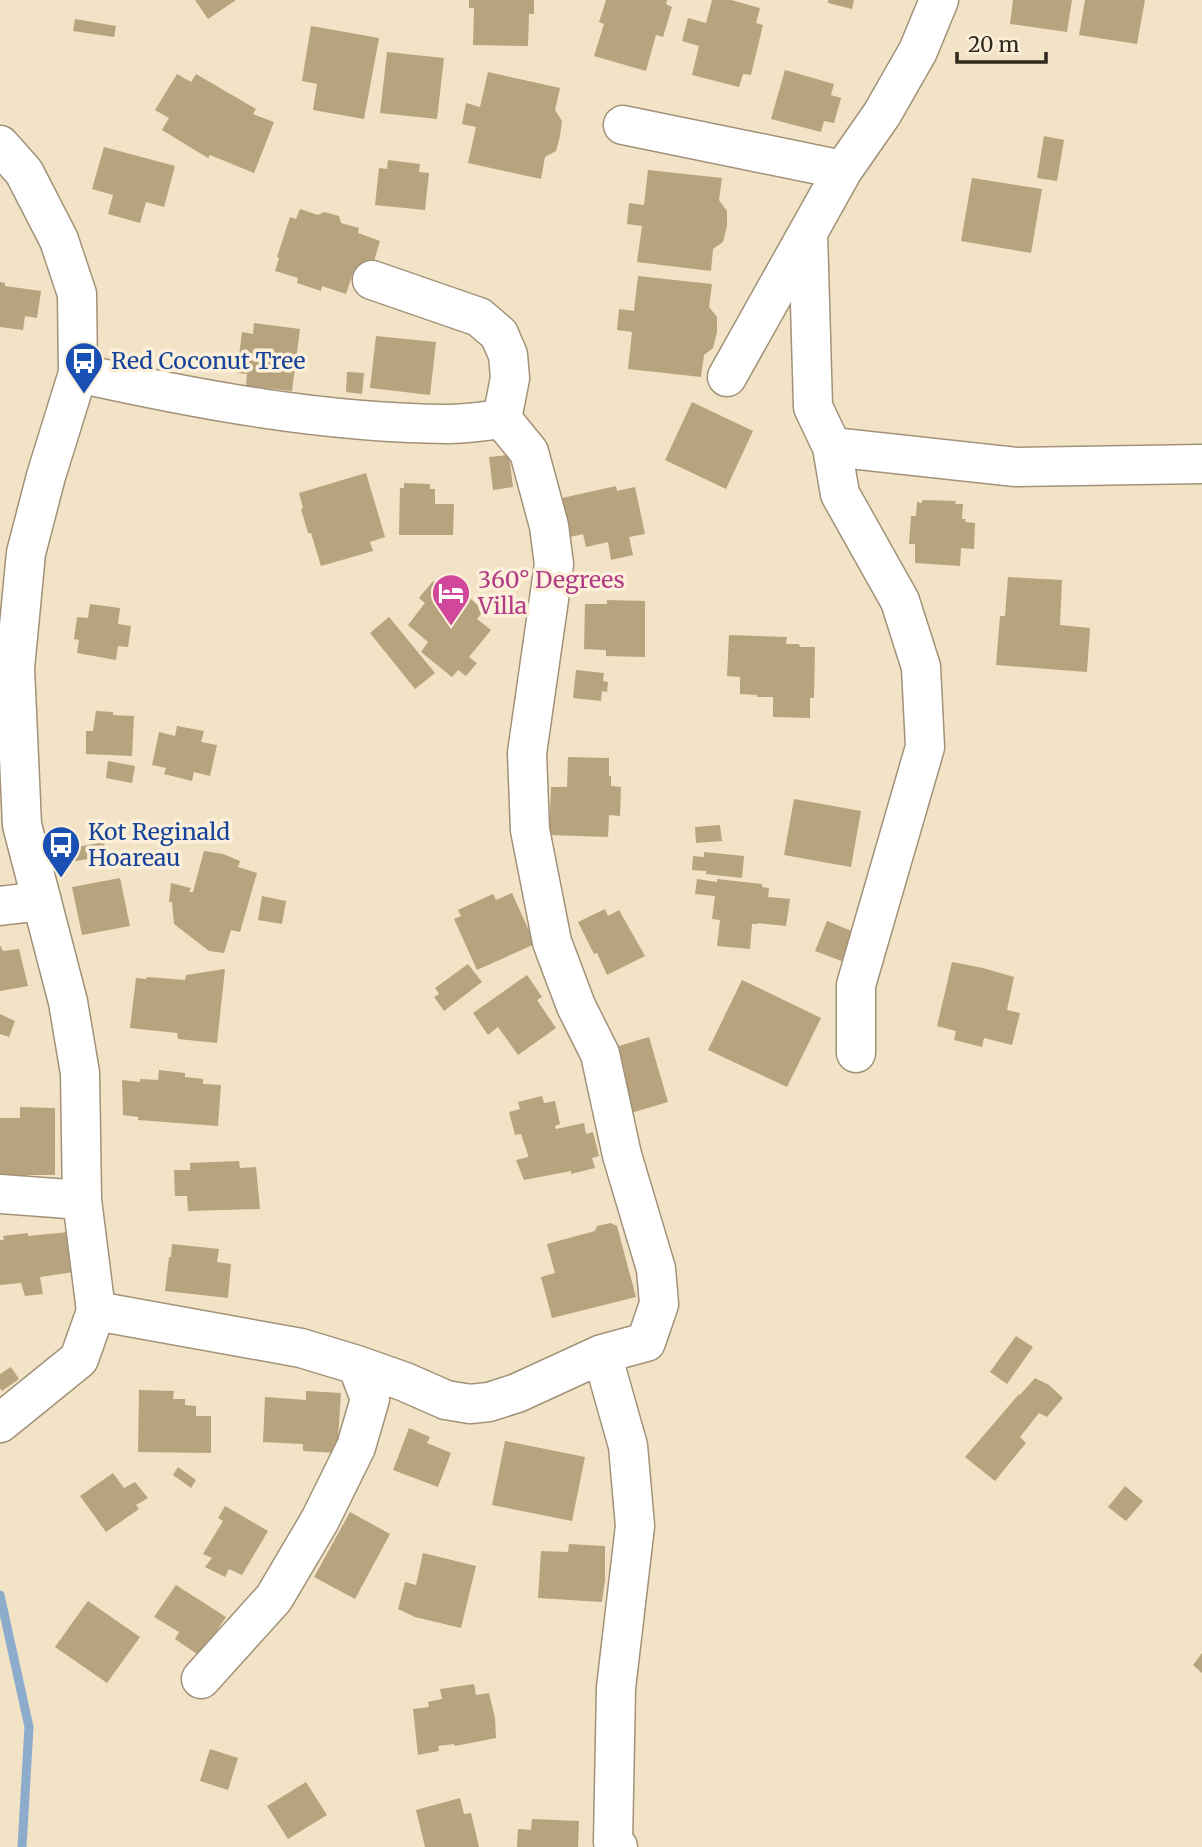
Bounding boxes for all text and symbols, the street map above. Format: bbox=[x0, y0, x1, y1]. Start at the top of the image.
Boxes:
scale bar bbox=[957, 21, 1046, 65]
text: 20 m bbox=[968, 31, 1020, 58]
bus stop icon: Red Coconut Tree bbox=[63, 340, 105, 395]
place label: Red Coconut Tree bbox=[111, 346, 306, 375]
place label: 360° Degrees Villa bbox=[477, 565, 625, 620]
hotel icon: 360° Degrees Villa bbox=[430, 572, 472, 627]
place label: Kot Reginald Hoareau bbox=[88, 817, 230, 872]
bus stop icon: Kot Reginald Hoareau bbox=[40, 824, 82, 879]

